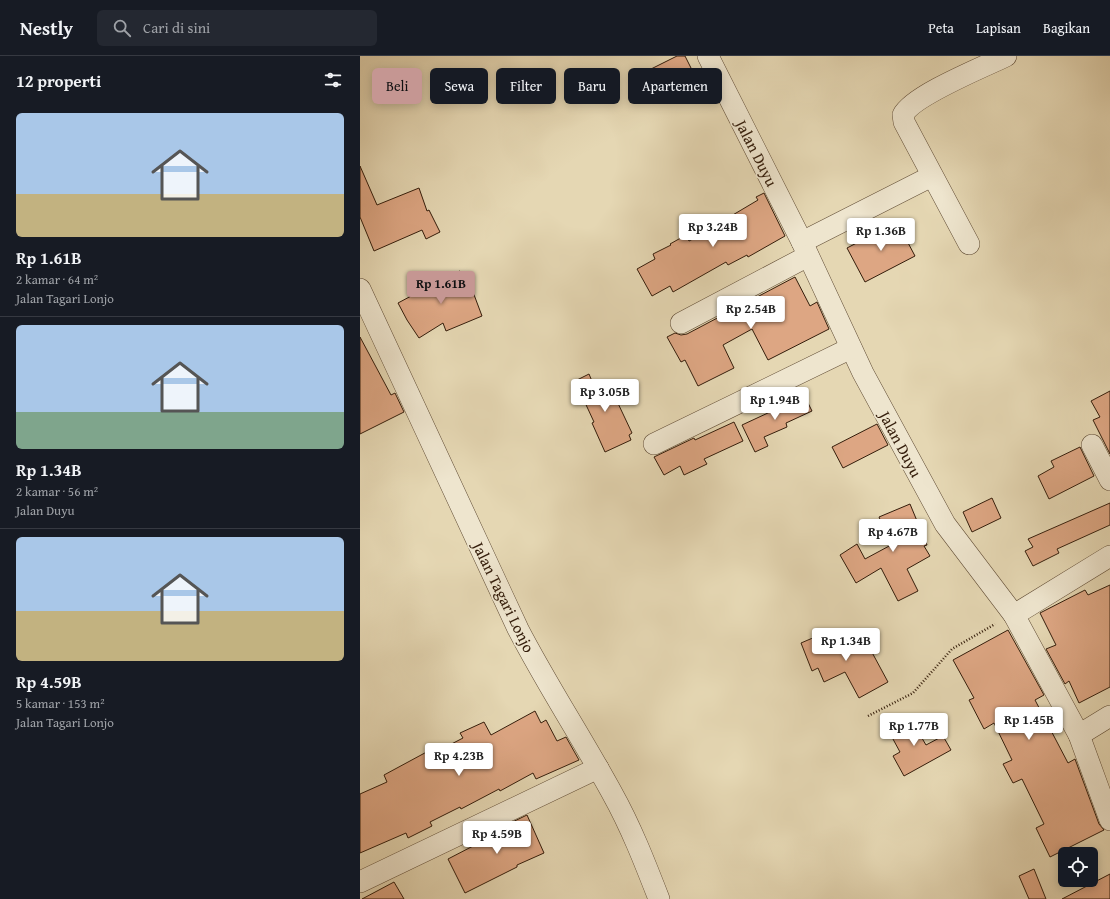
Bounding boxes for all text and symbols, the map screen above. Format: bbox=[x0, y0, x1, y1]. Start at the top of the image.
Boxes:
search box bbox=[97, 10, 377, 46]
text: Nestly bbox=[20, 14, 73, 42]
icon: search bbox=[111, 17, 133, 39]
text: Cari di sini bbox=[143, 17, 210, 38]
text: Peta bbox=[928, 18, 954, 38]
text: Lapisan bbox=[976, 18, 1021, 38]
text: Bagikan bbox=[1043, 18, 1090, 38]
text: 12 properti bbox=[16, 68, 101, 93]
chip: Beli bbox=[372, 68, 422, 104]
chip: Sewa bbox=[430, 68, 488, 104]
chip: Filter bbox=[496, 68, 556, 104]
chip: Baru bbox=[564, 68, 620, 104]
chip: Apartemen bbox=[628, 68, 722, 104]
icon: filters bbox=[322, 69, 344, 91]
street label: Jalan Duyu bbox=[729, 114, 784, 191]
icon: home bbox=[144, 139, 216, 211]
pin: Rp 3.24B bbox=[672, 214, 754, 248]
text: Rp 3.24B bbox=[688, 217, 738, 236]
pin: Rp 1.36B bbox=[840, 218, 922, 252]
text: Rp 1.36B bbox=[856, 221, 906, 240]
text: Rp 1.61B bbox=[16, 245, 82, 270]
text: 2 kamar · 64 m² bbox=[16, 270, 98, 289]
pin: Rp 1.61B bbox=[400, 271, 482, 305]
text: Rp 1.61B bbox=[416, 274, 466, 293]
text: Jalan Tagari Lonjo bbox=[16, 289, 114, 308]
pin: Rp 2.54B bbox=[710, 296, 792, 330]
text: Rp 2.54B bbox=[726, 299, 776, 318]
icon: home bbox=[144, 351, 216, 423]
pin: Rp 3.05B bbox=[564, 379, 646, 413]
text: Rp 3.05B bbox=[580, 382, 630, 401]
pin: Rp 1.94B bbox=[734, 387, 816, 421]
text: Rp 1.94B bbox=[750, 390, 800, 409]
street label: Jalan Duyu bbox=[873, 405, 929, 482]
text: Rp 1.34B bbox=[16, 457, 82, 482]
text: 2 kamar · 56 m² bbox=[16, 482, 98, 501]
text: Jalan Duyu bbox=[16, 501, 75, 520]
pin: Rp 4.67B bbox=[852, 519, 934, 553]
text: Rp 4.67B bbox=[868, 522, 918, 541]
street label: Jalan Tagari Lonjo bbox=[466, 536, 541, 656]
icon: home bbox=[144, 563, 216, 635]
pin: Rp 1.34B bbox=[805, 628, 887, 662]
text: Rp 1.34B bbox=[821, 631, 871, 650]
text: Rp 4.59B bbox=[16, 669, 82, 694]
text: 5 kamar · 153 m² bbox=[16, 694, 105, 713]
pin: Rp 1.45B bbox=[988, 707, 1070, 741]
text: Rp 1.45B bbox=[1004, 710, 1054, 729]
text: Jalan Tagari Lonjo bbox=[16, 713, 114, 732]
pin: Rp 1.77B bbox=[873, 713, 955, 747]
text: Rp 1.77B bbox=[889, 716, 939, 735]
pin: Rp 4.23B bbox=[418, 743, 500, 777]
text: Rp 4.23B bbox=[434, 746, 484, 765]
pin: Rp 4.59B bbox=[456, 821, 538, 855]
text: Rp 4.59B bbox=[472, 824, 522, 843]
map controls bbox=[1058, 847, 1098, 887]
button: locate bbox=[1058, 847, 1098, 887]

